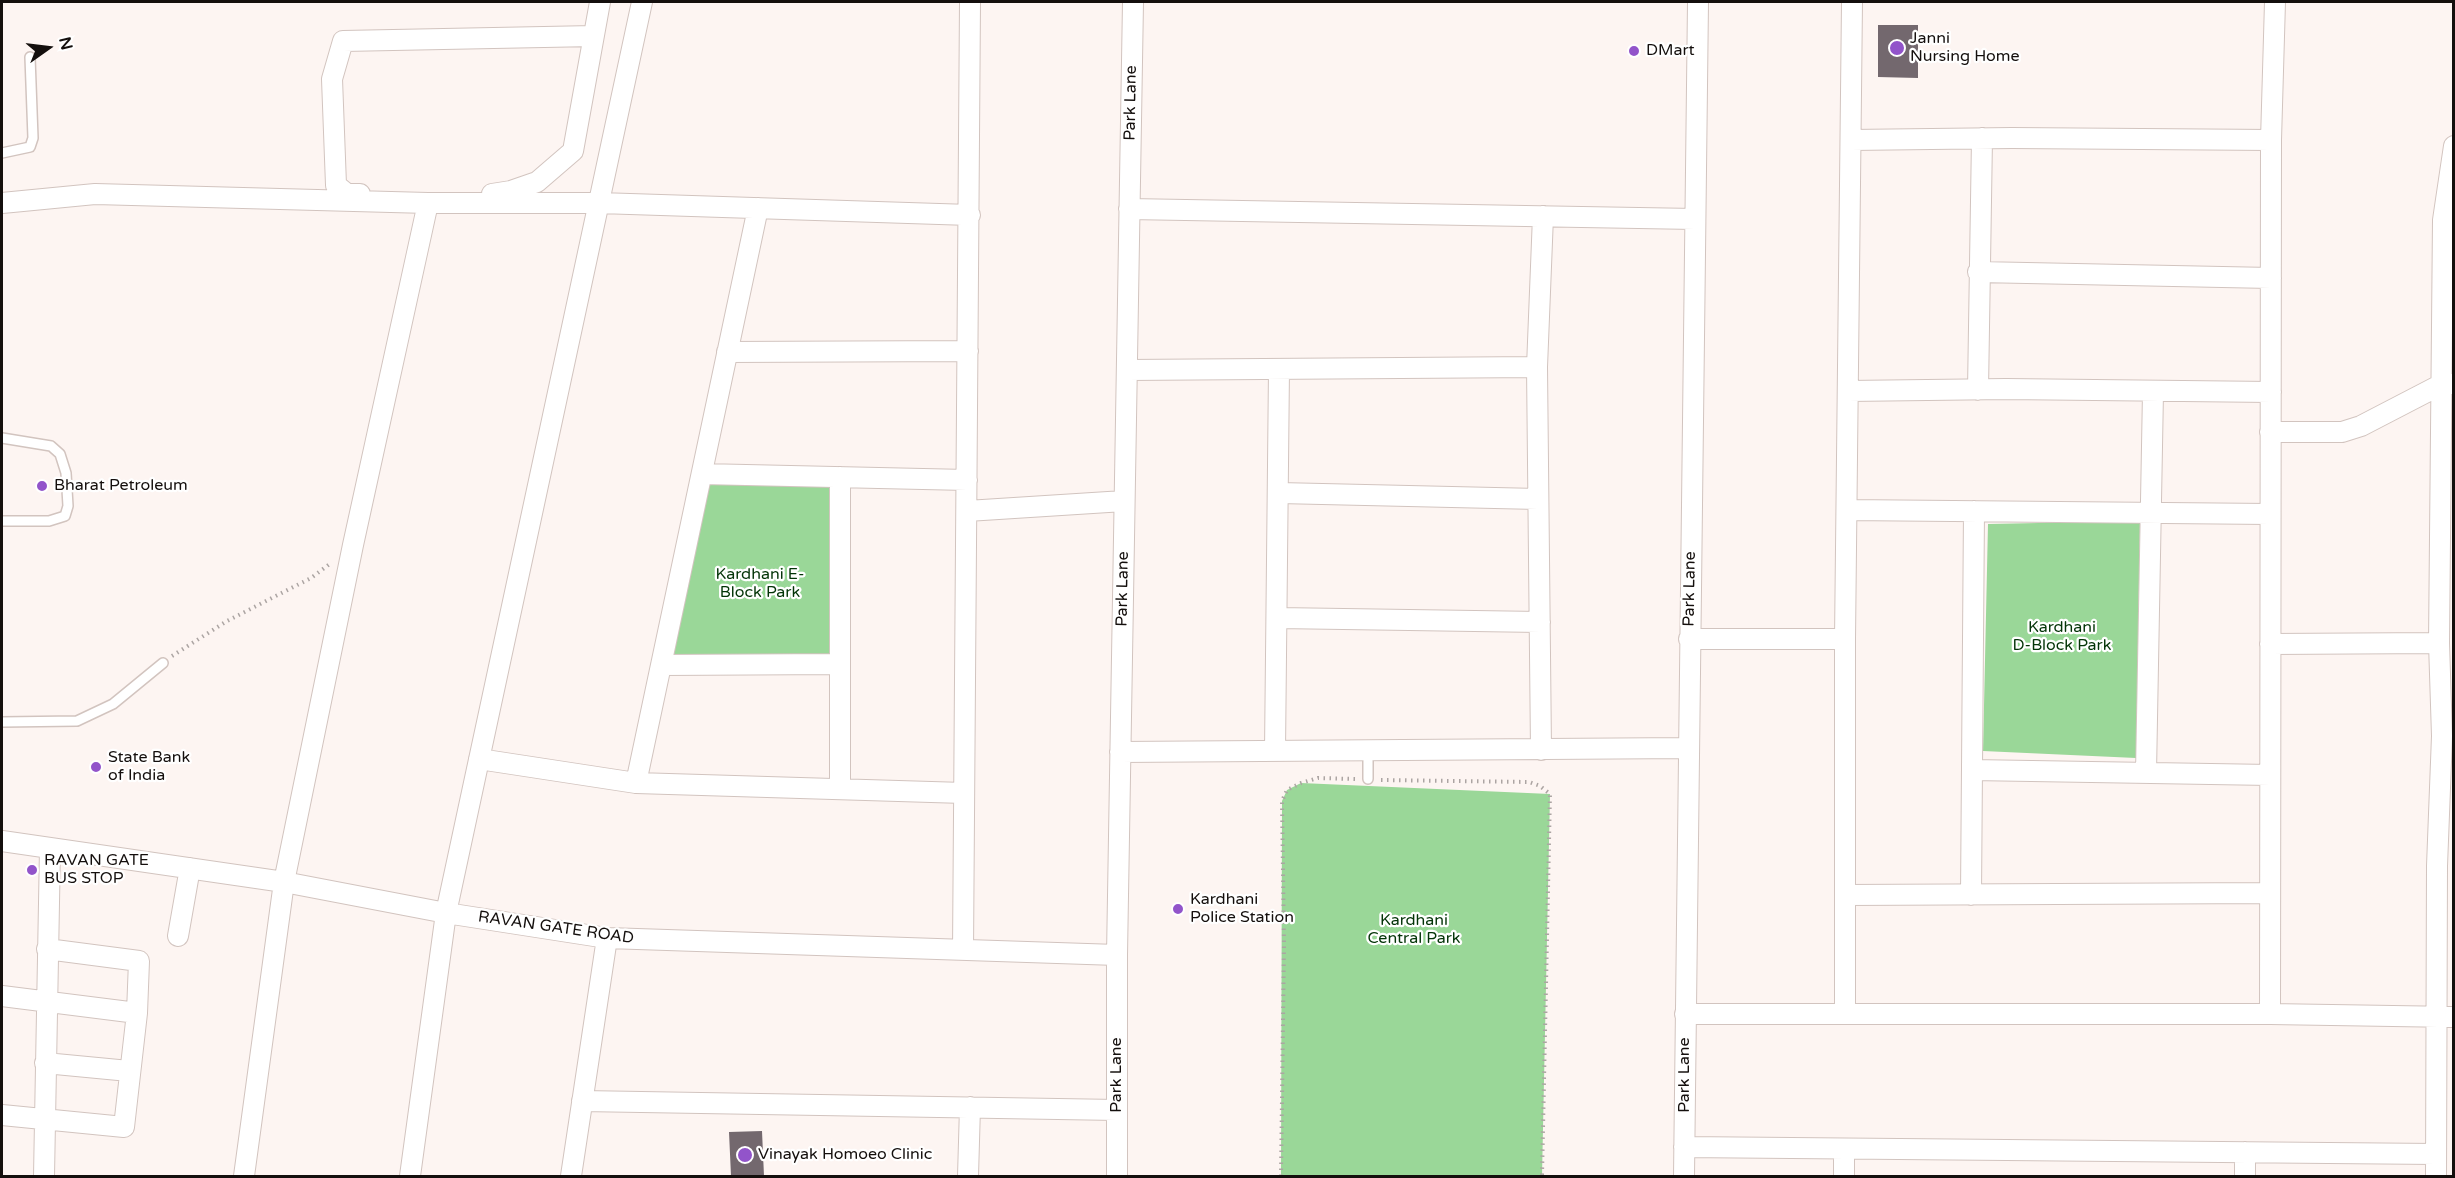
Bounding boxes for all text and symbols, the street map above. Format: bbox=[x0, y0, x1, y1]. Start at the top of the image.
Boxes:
north arrow bbox=[18, 18, 78, 78]
place label: Janni Nursing Home bbox=[1910, 29, 2020, 67]
text: N bbox=[54, 35, 77, 52]
marker: Janni Nursing Home bbox=[1888, 39, 1906, 57]
place label: DMart bbox=[1646, 41, 1695, 61]
marker: DMart bbox=[1627, 44, 1641, 58]
street label: Park Lane bbox=[1121, 65, 1141, 141]
place label: Bharat Petroleum bbox=[54, 476, 188, 496]
marker: Bharat Petroleum bbox=[35, 479, 49, 493]
street label: Park Lane bbox=[1113, 551, 1133, 627]
street label: Park Lane bbox=[1680, 551, 1700, 627]
park label: Kardhani E- Block Park bbox=[715, 565, 805, 603]
park label: Kardhani D-Block Park bbox=[2013, 618, 2111, 656]
place label: State Bank of India bbox=[108, 748, 190, 786]
marker: State Bank of India bbox=[89, 760, 103, 774]
place label: RAVAN GATE BUS STOP bbox=[44, 851, 149, 889]
marker: RAVAN GATE BUS STOP bbox=[25, 863, 39, 877]
place label: Kardhani Police Station bbox=[1190, 890, 1294, 928]
marker: Kardhani Police Station bbox=[1171, 902, 1185, 916]
street label: RAVAN GATE ROAD bbox=[477, 908, 635, 948]
park label: Kardhani Central Park bbox=[1367, 911, 1461, 949]
street label: Park Lane bbox=[1107, 1037, 1127, 1113]
street label: Park Lane bbox=[1675, 1037, 1695, 1113]
place label: Vinayak Homoeo Clinic bbox=[758, 1145, 932, 1165]
marker: Vinayak Homoeo Clinic bbox=[736, 1146, 754, 1164]

